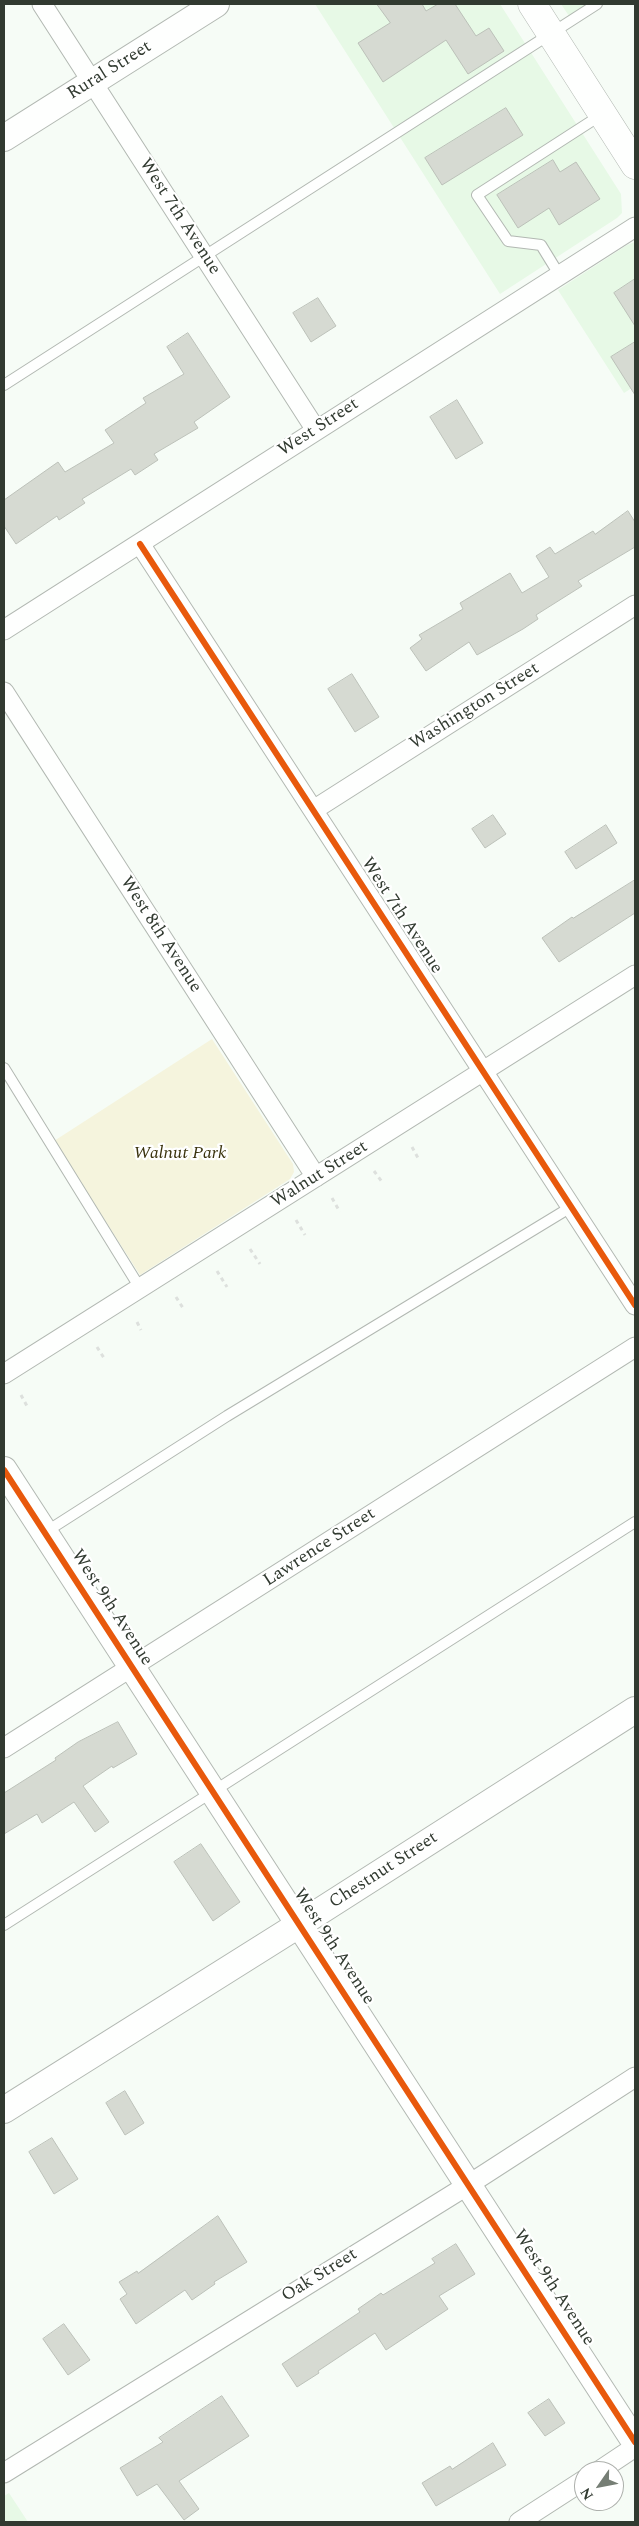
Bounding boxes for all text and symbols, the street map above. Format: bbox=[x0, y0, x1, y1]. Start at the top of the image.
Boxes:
street label: Rural Street bbox=[64, 37, 156, 105]
street label: West 7th Avenue bbox=[133, 155, 225, 279]
street label: West Street bbox=[275, 394, 363, 462]
street label: Washington Street bbox=[406, 659, 544, 755]
street label: West 7th Avenue bbox=[355, 854, 447, 978]
street label: West 8th Avenue bbox=[114, 873, 206, 997]
street label: Walnut Street bbox=[268, 1137, 372, 1213]
park label: Walnut Park bbox=[134, 1143, 226, 1165]
street label: Lawrence Street bbox=[260, 1504, 380, 1592]
street label: West 9th Avenue bbox=[65, 1546, 157, 1670]
street label: Chestnut Street bbox=[326, 1828, 442, 1914]
street label: West 9th Avenue bbox=[287, 1885, 379, 2009]
street label: West 9th Avenue bbox=[507, 2226, 599, 2350]
street label: Oak Street bbox=[278, 2244, 362, 2308]
north arrow bbox=[574, 2461, 624, 2511]
text: N bbox=[575, 2483, 599, 2504]

